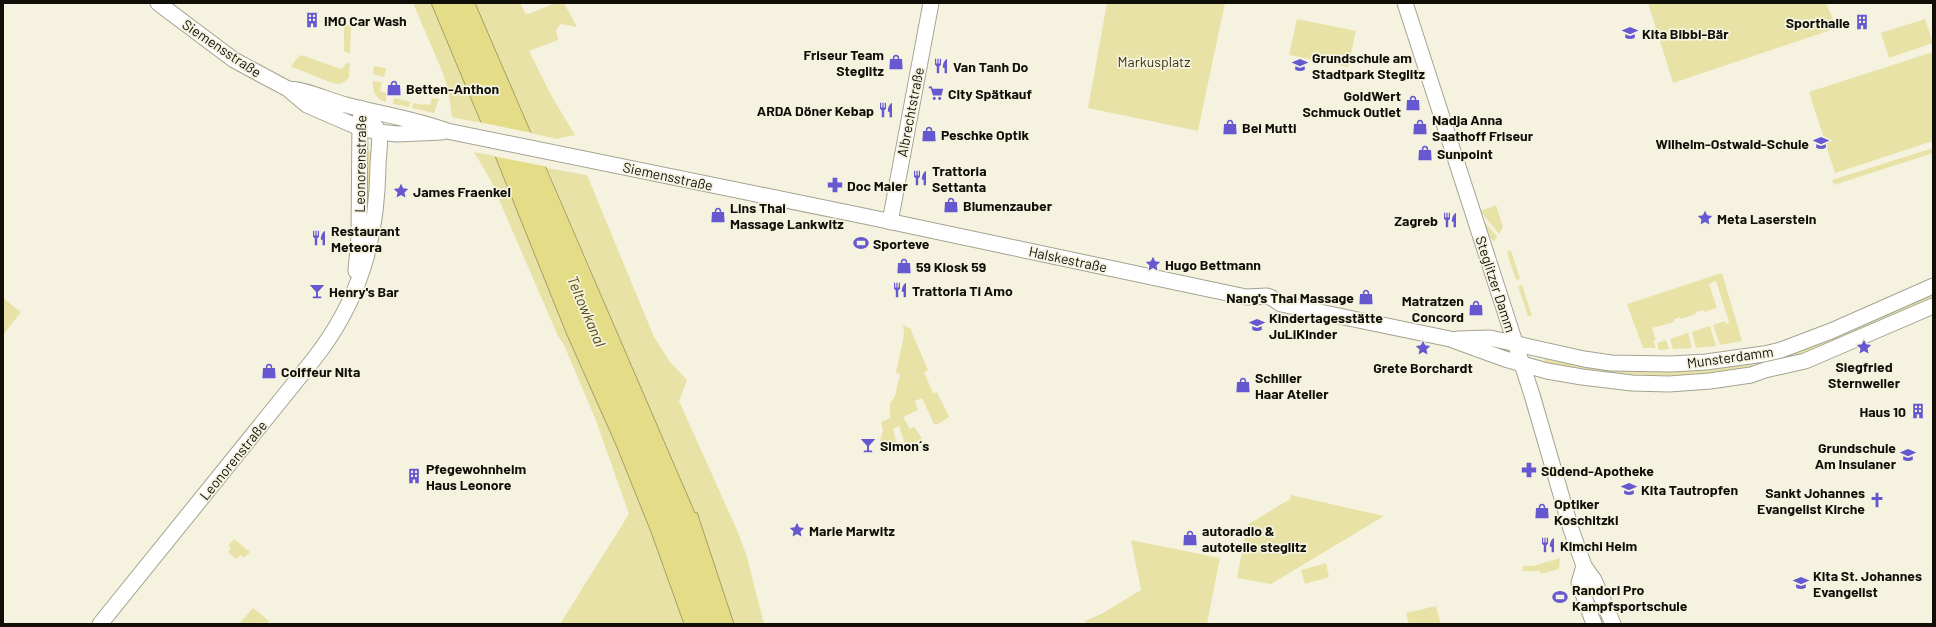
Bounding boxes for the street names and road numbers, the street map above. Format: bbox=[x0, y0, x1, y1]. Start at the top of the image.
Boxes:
street label: Siemensstraße bbox=[179, 15, 265, 81]
street label: Albrechtstraße bbox=[893, 66, 927, 158]
street label: Leonorenstraße bbox=[351, 115, 369, 213]
street label: Siemensstraße bbox=[621, 158, 715, 194]
street label: Steglitzer Damm bbox=[1472, 234, 1520, 334]
street label: Halskestraße bbox=[1027, 242, 1109, 276]
street label: Munsterdamm bbox=[1686, 343, 1774, 371]
street label: Leonorenstraße bbox=[196, 417, 270, 503]

